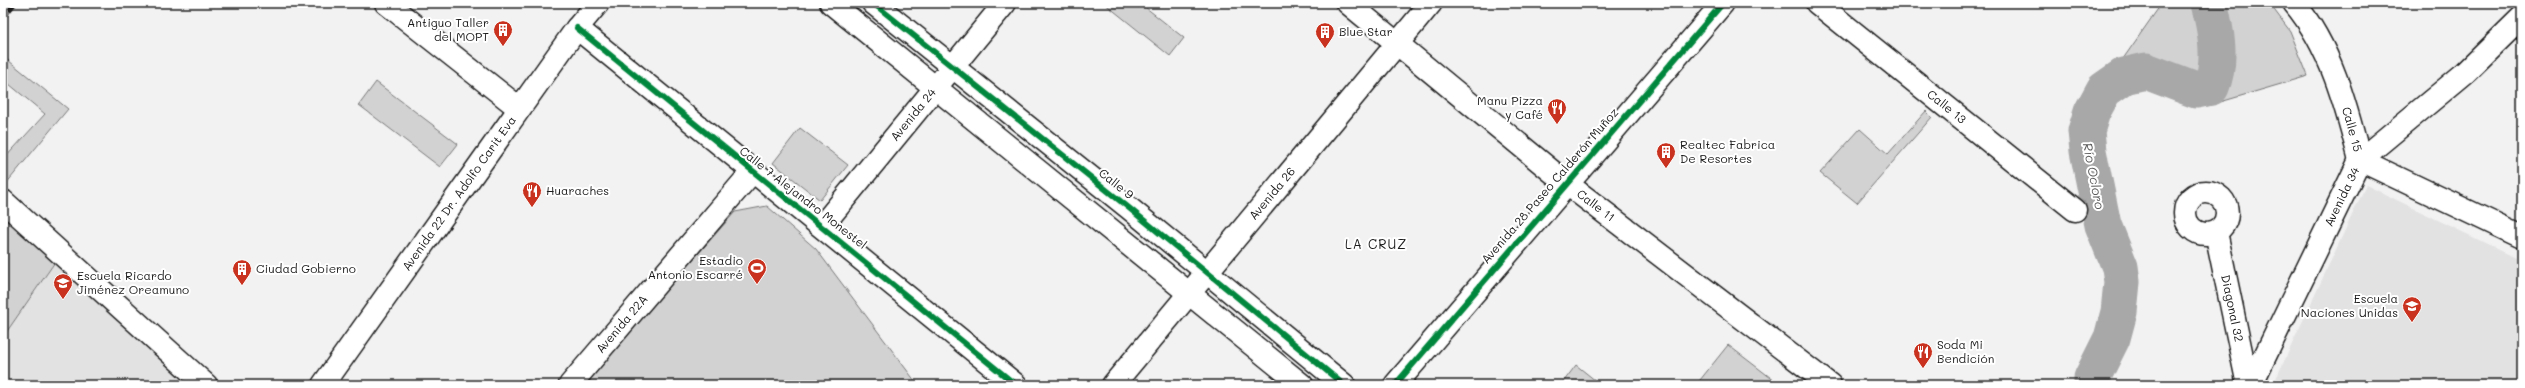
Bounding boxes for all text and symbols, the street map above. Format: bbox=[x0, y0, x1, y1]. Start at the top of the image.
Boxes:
place label: Antiguo Taller del MOPT bbox=[407, 14, 489, 44]
building icon: Antiguo Taller del MOPT bbox=[492, 19, 514, 47]
building icon: Blue Star bbox=[1314, 21, 1336, 49]
place label: Blue Star bbox=[1339, 23, 1393, 39]
street label: Avenida 24 bbox=[886, 84, 939, 144]
street label: Calle 13 bbox=[1924, 86, 1970, 127]
place label: Manu Pizza y Café bbox=[1477, 92, 1543, 122]
restaurant icon: Manu Pizza y Café bbox=[1546, 97, 1568, 125]
street label: Avenida 28 Paseo Calderón Muñoz bbox=[1477, 104, 1622, 267]
street label: Calle 15 bbox=[2339, 105, 2367, 153]
street label: Avenida 22 Dr. Adolfo Carit Eva bbox=[398, 112, 519, 274]
place label: Realtec Fabrica De Resortes bbox=[1680, 136, 1775, 166]
building icon: Realtec Fabrica De Resortes bbox=[1655, 141, 1677, 169]
water label: Río Ocloro bbox=[2080, 141, 2109, 211]
street label: Calle 7 Alejandro Monestel bbox=[737, 142, 871, 252]
street label: Avenida 26 bbox=[1245, 163, 1298, 223]
street label: Calle 9 bbox=[1096, 164, 1137, 202]
street label: Avenida 34 bbox=[2320, 164, 2362, 229]
restaurant icon: Huaraches bbox=[521, 180, 543, 208]
place label: Huaraches bbox=[546, 182, 609, 198]
street label: Calle 11 bbox=[1574, 185, 1619, 225]
district label: LA CRUZ bbox=[1345, 235, 1407, 252]
place label: Estadio Antonio Escarré bbox=[648, 252, 743, 282]
sports icon: Estadio Antonio Escarré bbox=[746, 257, 768, 285]
building icon: Ciudad Gobierno bbox=[231, 258, 253, 286]
place label: Ciudad Gobierno bbox=[256, 260, 356, 276]
place label: Escuela Ricardo Jiménez Oreamuno bbox=[77, 267, 189, 297]
school or university icon: Escuela Ricardo Jiménez Oreamuno bbox=[52, 272, 74, 300]
street label: Diagonal 32 bbox=[2218, 273, 2248, 343]
place label: Escuela Naciones Unidas bbox=[2301, 290, 2398, 320]
street label: Avenida 22A bbox=[592, 291, 651, 356]
school or university icon: Escuela Naciones Unidas bbox=[2401, 295, 2423, 323]
place label: Soda Mi Bendición bbox=[1937, 336, 1994, 366]
restaurant icon: Soda Mi Bendición bbox=[1912, 341, 1934, 369]

